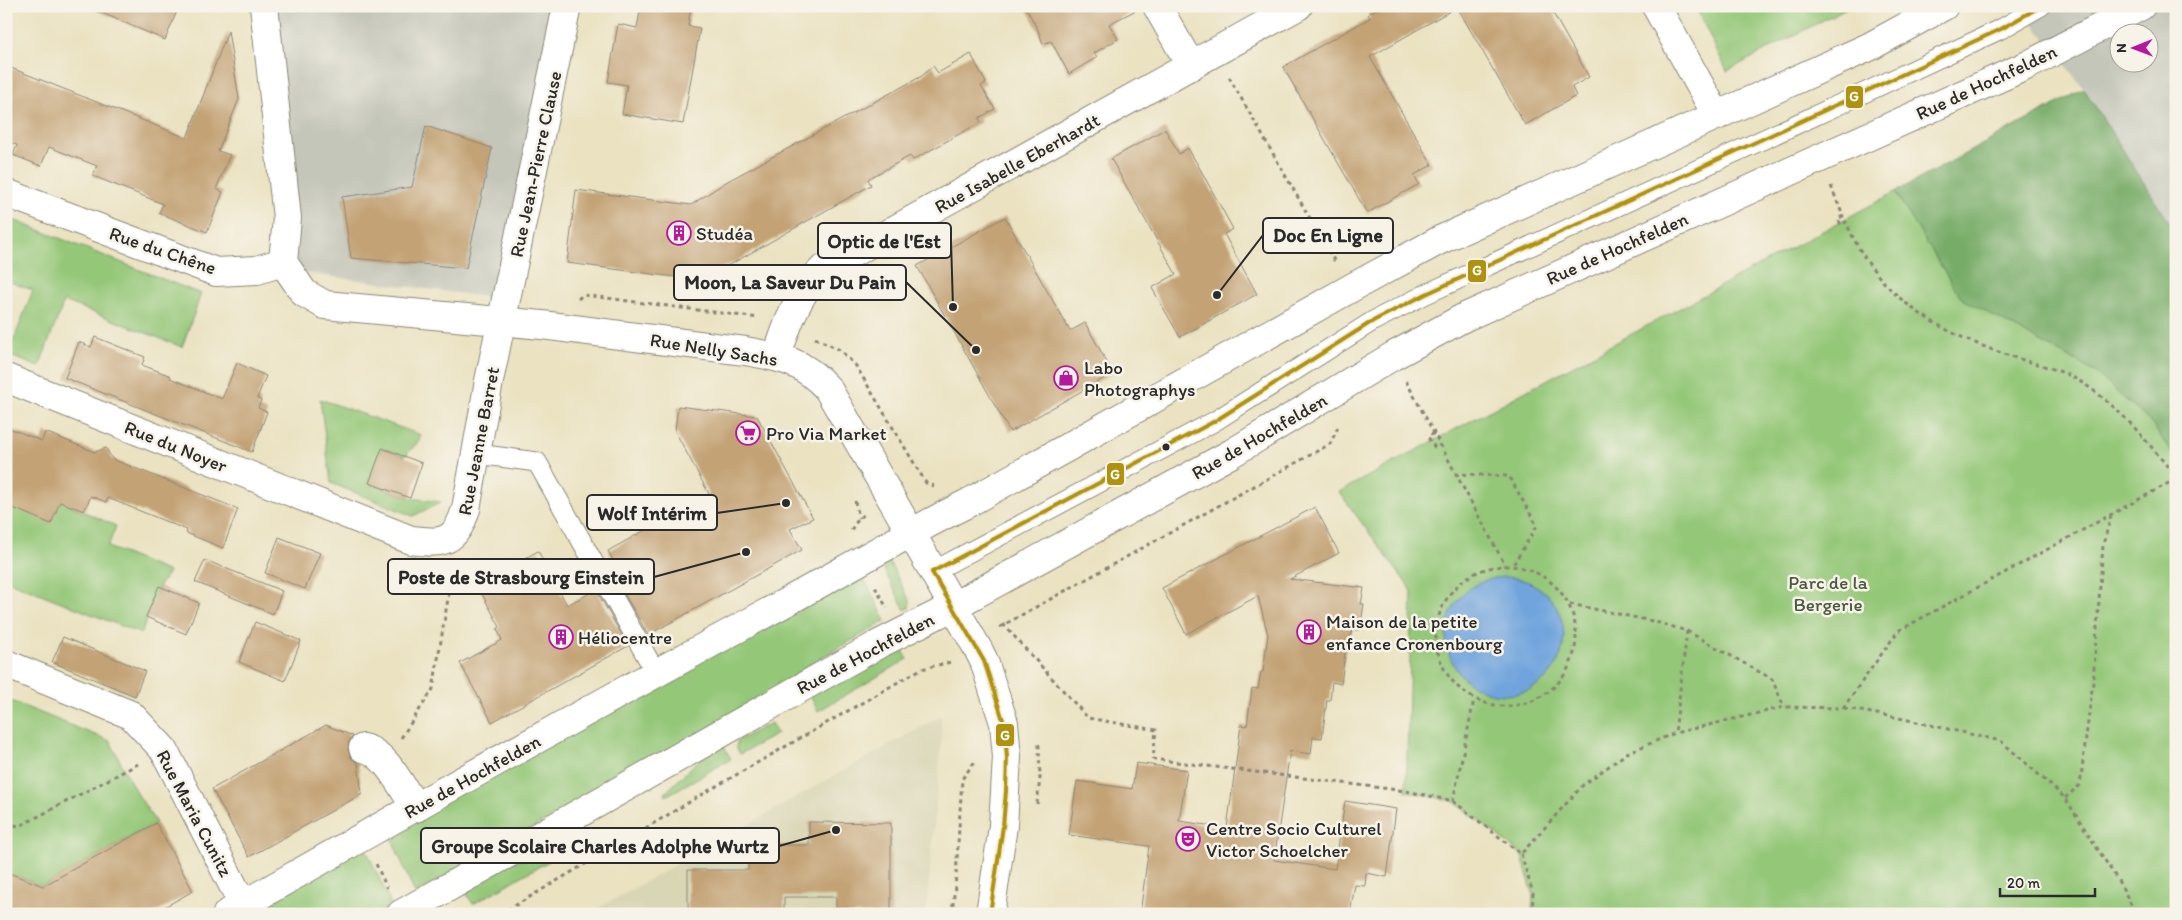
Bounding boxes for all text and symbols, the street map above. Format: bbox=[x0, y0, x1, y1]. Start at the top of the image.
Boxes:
north arrow bbox=[2110, 22, 2160, 72]
street label: Rue de Hochfelden bbox=[1912, 40, 2060, 125]
text: N bbox=[2113, 43, 2130, 53]
street label: Rue Jean-Pierre Clause bbox=[505, 69, 566, 259]
line badge: G bbox=[1845, 85, 1864, 109]
text: G bbox=[1849, 88, 1859, 105]
street label: Rue Isabelle Eberhardt bbox=[931, 108, 1104, 218]
street label: Rue de Hochfelden bbox=[1543, 207, 1692, 290]
callout: Doc En Ligne bbox=[1263, 218, 1393, 253]
building icon: Studéa bbox=[666, 220, 692, 246]
street label: Rue du Chêne bbox=[106, 221, 219, 279]
place label: Studéa bbox=[696, 222, 753, 245]
callout: Optic de l'Est bbox=[818, 223, 951, 258]
text: Doc En Ligne bbox=[1273, 223, 1383, 248]
text: Optic de l'Est bbox=[827, 229, 941, 254]
line badge: G bbox=[1467, 259, 1487, 283]
text: G bbox=[1472, 262, 1482, 279]
callout: Moon, La Saveur Du Pain bbox=[674, 265, 906, 300]
text: Moon, La Saveur Du Pain bbox=[684, 270, 896, 294]
street label: Rue Nelly Sachs bbox=[648, 328, 779, 371]
place label: Labo Photographys bbox=[1084, 356, 1196, 401]
street label: Rue Jeanne Barret bbox=[453, 365, 504, 517]
shop icon: Labo Photographys bbox=[1053, 365, 1079, 391]
street label: Rue de Hochfelden bbox=[1187, 388, 1331, 485]
street label: Rue du Noyer bbox=[121, 415, 231, 478]
supermarket icon: Pro Via Market bbox=[735, 420, 761, 446]
place label: Pro Via Market bbox=[766, 422, 887, 445]
unlabelled marker bbox=[1161, 442, 1171, 452]
line badge: G bbox=[1106, 462, 1125, 486]
text: G bbox=[1110, 466, 1120, 483]
callout: Wolf Intérim bbox=[587, 495, 717, 530]
text: Wolf Intérim bbox=[597, 501, 707, 525]
callout: Poste de Strasbourg Einstein bbox=[388, 559, 654, 594]
text: Poste de Strasbourg Einstein bbox=[398, 565, 645, 590]
park label: Parc de la Bergerie bbox=[1788, 571, 1868, 616]
street label: Rue de Hochfelden bbox=[792, 607, 938, 699]
place label: Maison de la petite enfance Cronenbourg bbox=[1326, 610, 1503, 655]
building icon: Maison de la petite enfance Cronenbourg bbox=[1296, 619, 1322, 645]
building icon: Héliocentre bbox=[548, 624, 574, 650]
place label: Héliocentre bbox=[578, 626, 672, 649]
line badge: G bbox=[995, 723, 1015, 747]
text: G bbox=[1000, 727, 1010, 744]
street label: Rue de Hochfelden bbox=[400, 729, 545, 824]
street label: Rue Maria Cunitz bbox=[151, 746, 238, 881]
place label: Centre Socio Culturel Victor Schoelcher bbox=[1206, 817, 1382, 862]
theatre icon: Centre Socio Culturel Victor Schoelcher bbox=[1175, 826, 1201, 852]
callout: Groupe Scolaire Charles Adolphe Wurtz bbox=[421, 828, 779, 863]
text: Groupe Scolaire Charles Adolphe Wurtz bbox=[431, 834, 770, 859]
scale bar bbox=[2000, 865, 2094, 897]
text: 20 m bbox=[2007, 874, 2041, 892]

